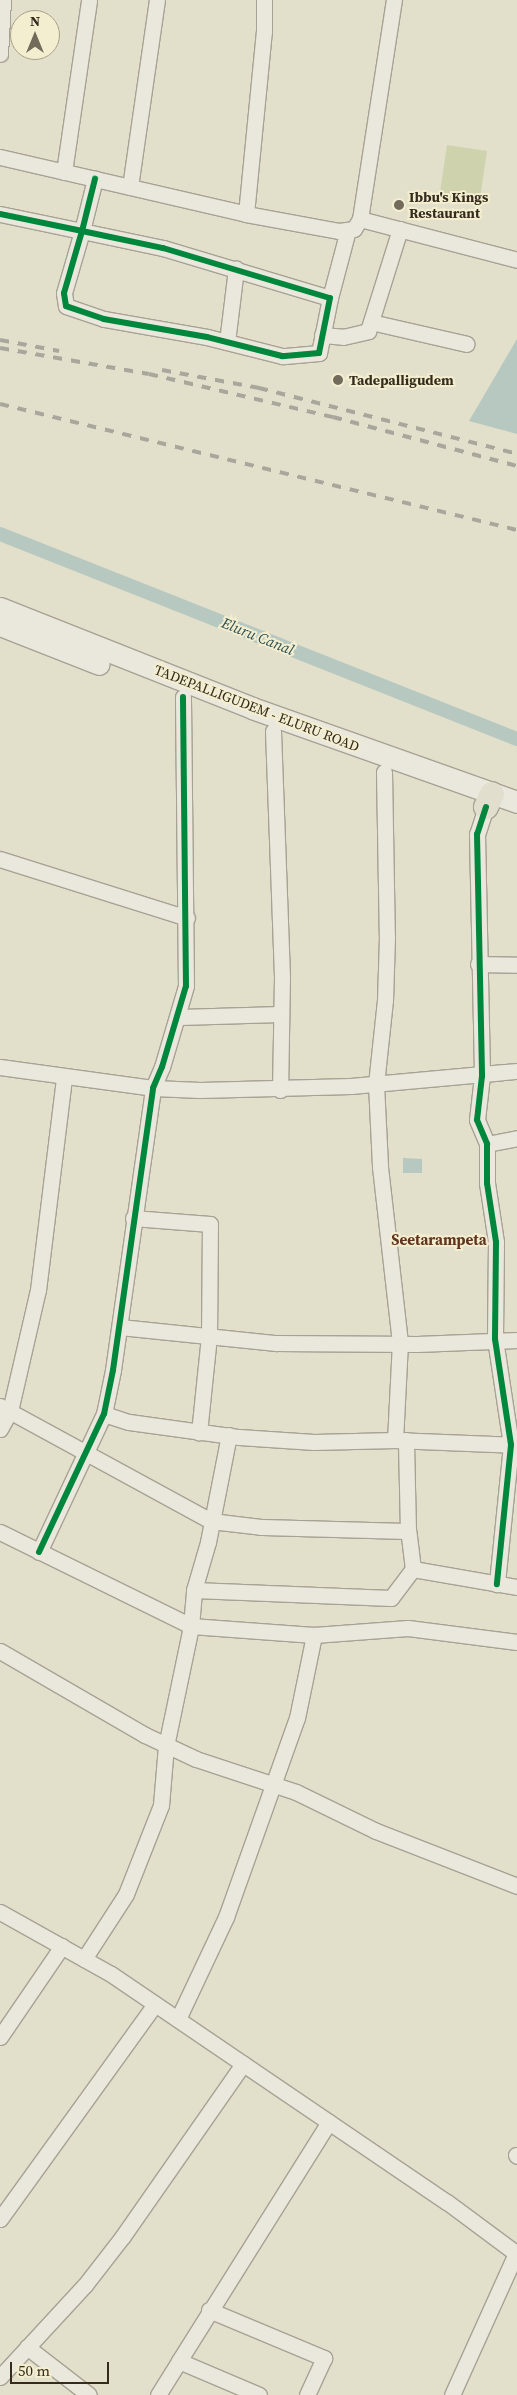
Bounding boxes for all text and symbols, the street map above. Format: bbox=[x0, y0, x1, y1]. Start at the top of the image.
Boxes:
north arrow bbox=[10, 10, 60, 60]
text: N bbox=[30, 11, 40, 31]
place label: Ibbu's Kings Restaurant bbox=[409, 189, 488, 222]
marker: Ibbu's Kings Restaurant bbox=[393, 199, 405, 211]
place label: Tadepalligudem bbox=[349, 372, 454, 388]
marker: Tadepalligudem bbox=[331, 373, 345, 387]
water label: Eluru Canal bbox=[219, 613, 297, 659]
street label: TADEPALLIGUDEM - ELURU ROAD bbox=[152, 661, 362, 755]
district label: Seetarampeta bbox=[391, 1231, 487, 1249]
scale bar bbox=[12, 2352, 111, 2384]
text: 50 m bbox=[18, 2360, 50, 2381]

